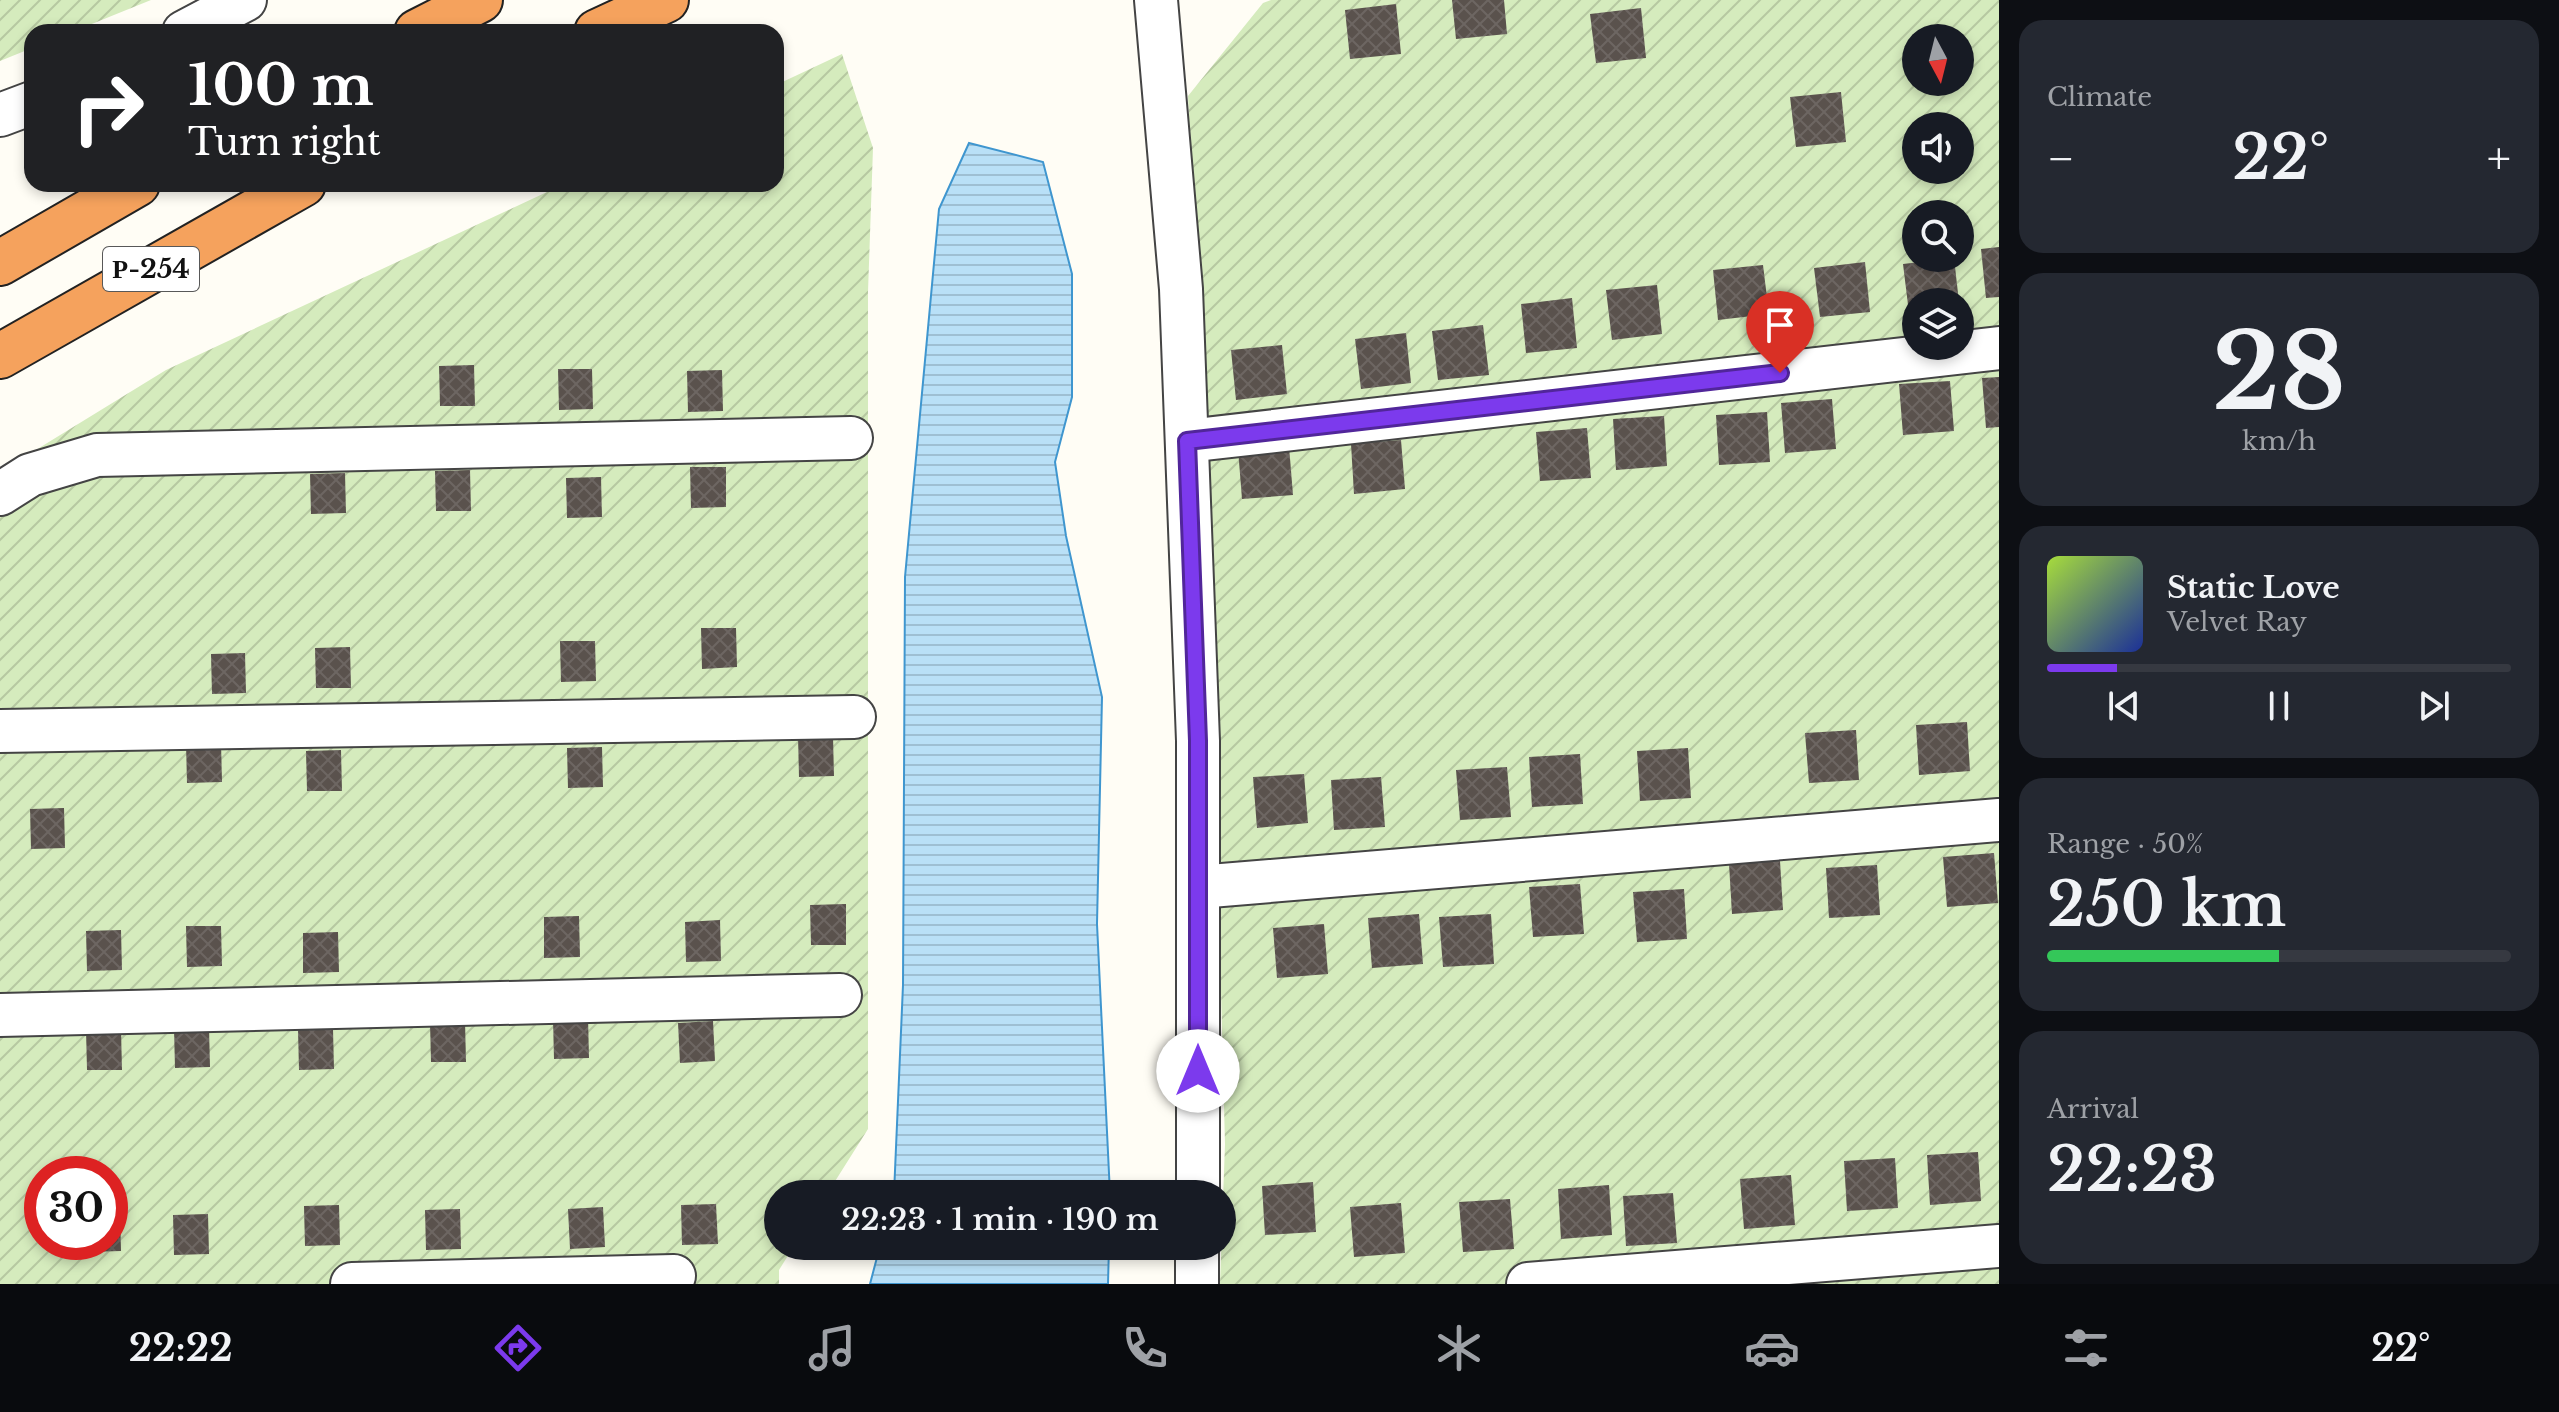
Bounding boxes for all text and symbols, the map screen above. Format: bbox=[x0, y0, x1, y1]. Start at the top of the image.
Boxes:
north arrow bbox=[1902, 24, 1974, 96]
map controls bbox=[1902, 24, 1974, 360]
text: 100 m bbox=[188, 51, 374, 120]
icon: right bbox=[56, 56, 160, 160]
text: Climate bbox=[2047, 81, 2152, 113]
button: sound bbox=[1902, 112, 1974, 184]
text: Turn right bbox=[188, 120, 381, 165]
text: 22° bbox=[2232, 121, 2329, 195]
text: − bbox=[2047, 131, 2075, 186]
text: + bbox=[2487, 131, 2511, 186]
button: search bbox=[1902, 200, 1974, 272]
road number: Р-254 bbox=[103, 247, 199, 291]
button: layers bbox=[1902, 288, 1974, 360]
pin bbox=[1746, 291, 1814, 373]
icon: arrive bbox=[1758, 303, 1802, 347]
text: 28 bbox=[2212, 308, 2346, 437]
text: km/h bbox=[2242, 425, 2316, 457]
text: Static Love bbox=[2167, 569, 2340, 606]
text: Velvet Ray bbox=[2167, 606, 2307, 638]
icon: previous bbox=[2102, 684, 2146, 728]
icon: pause bbox=[2257, 684, 2301, 728]
icon: next bbox=[2412, 684, 2456, 728]
text: Range · 50% bbox=[2047, 828, 2203, 860]
text: 250 km bbox=[2047, 868, 2286, 942]
position arrow bbox=[1156, 1029, 1240, 1113]
text: Arrival bbox=[2047, 1093, 2139, 1125]
text: 22:23 bbox=[2047, 1133, 2217, 1207]
speed limit sign: 30 bbox=[24, 1156, 128, 1260]
text: 22:23 · 1 min · 190 m bbox=[841, 1201, 1159, 1238]
icon: directions bbox=[490, 1320, 546, 1376]
icon: music bbox=[804, 1320, 860, 1376]
icon: phone bbox=[1117, 1320, 1173, 1376]
icon: climate bbox=[1431, 1320, 1487, 1376]
icon: car bbox=[1744, 1320, 1800, 1376]
icon: filters bbox=[2058, 1320, 2114, 1376]
text: 22:22 bbox=[129, 1326, 233, 1371]
text: 22° bbox=[2371, 1326, 2430, 1371]

